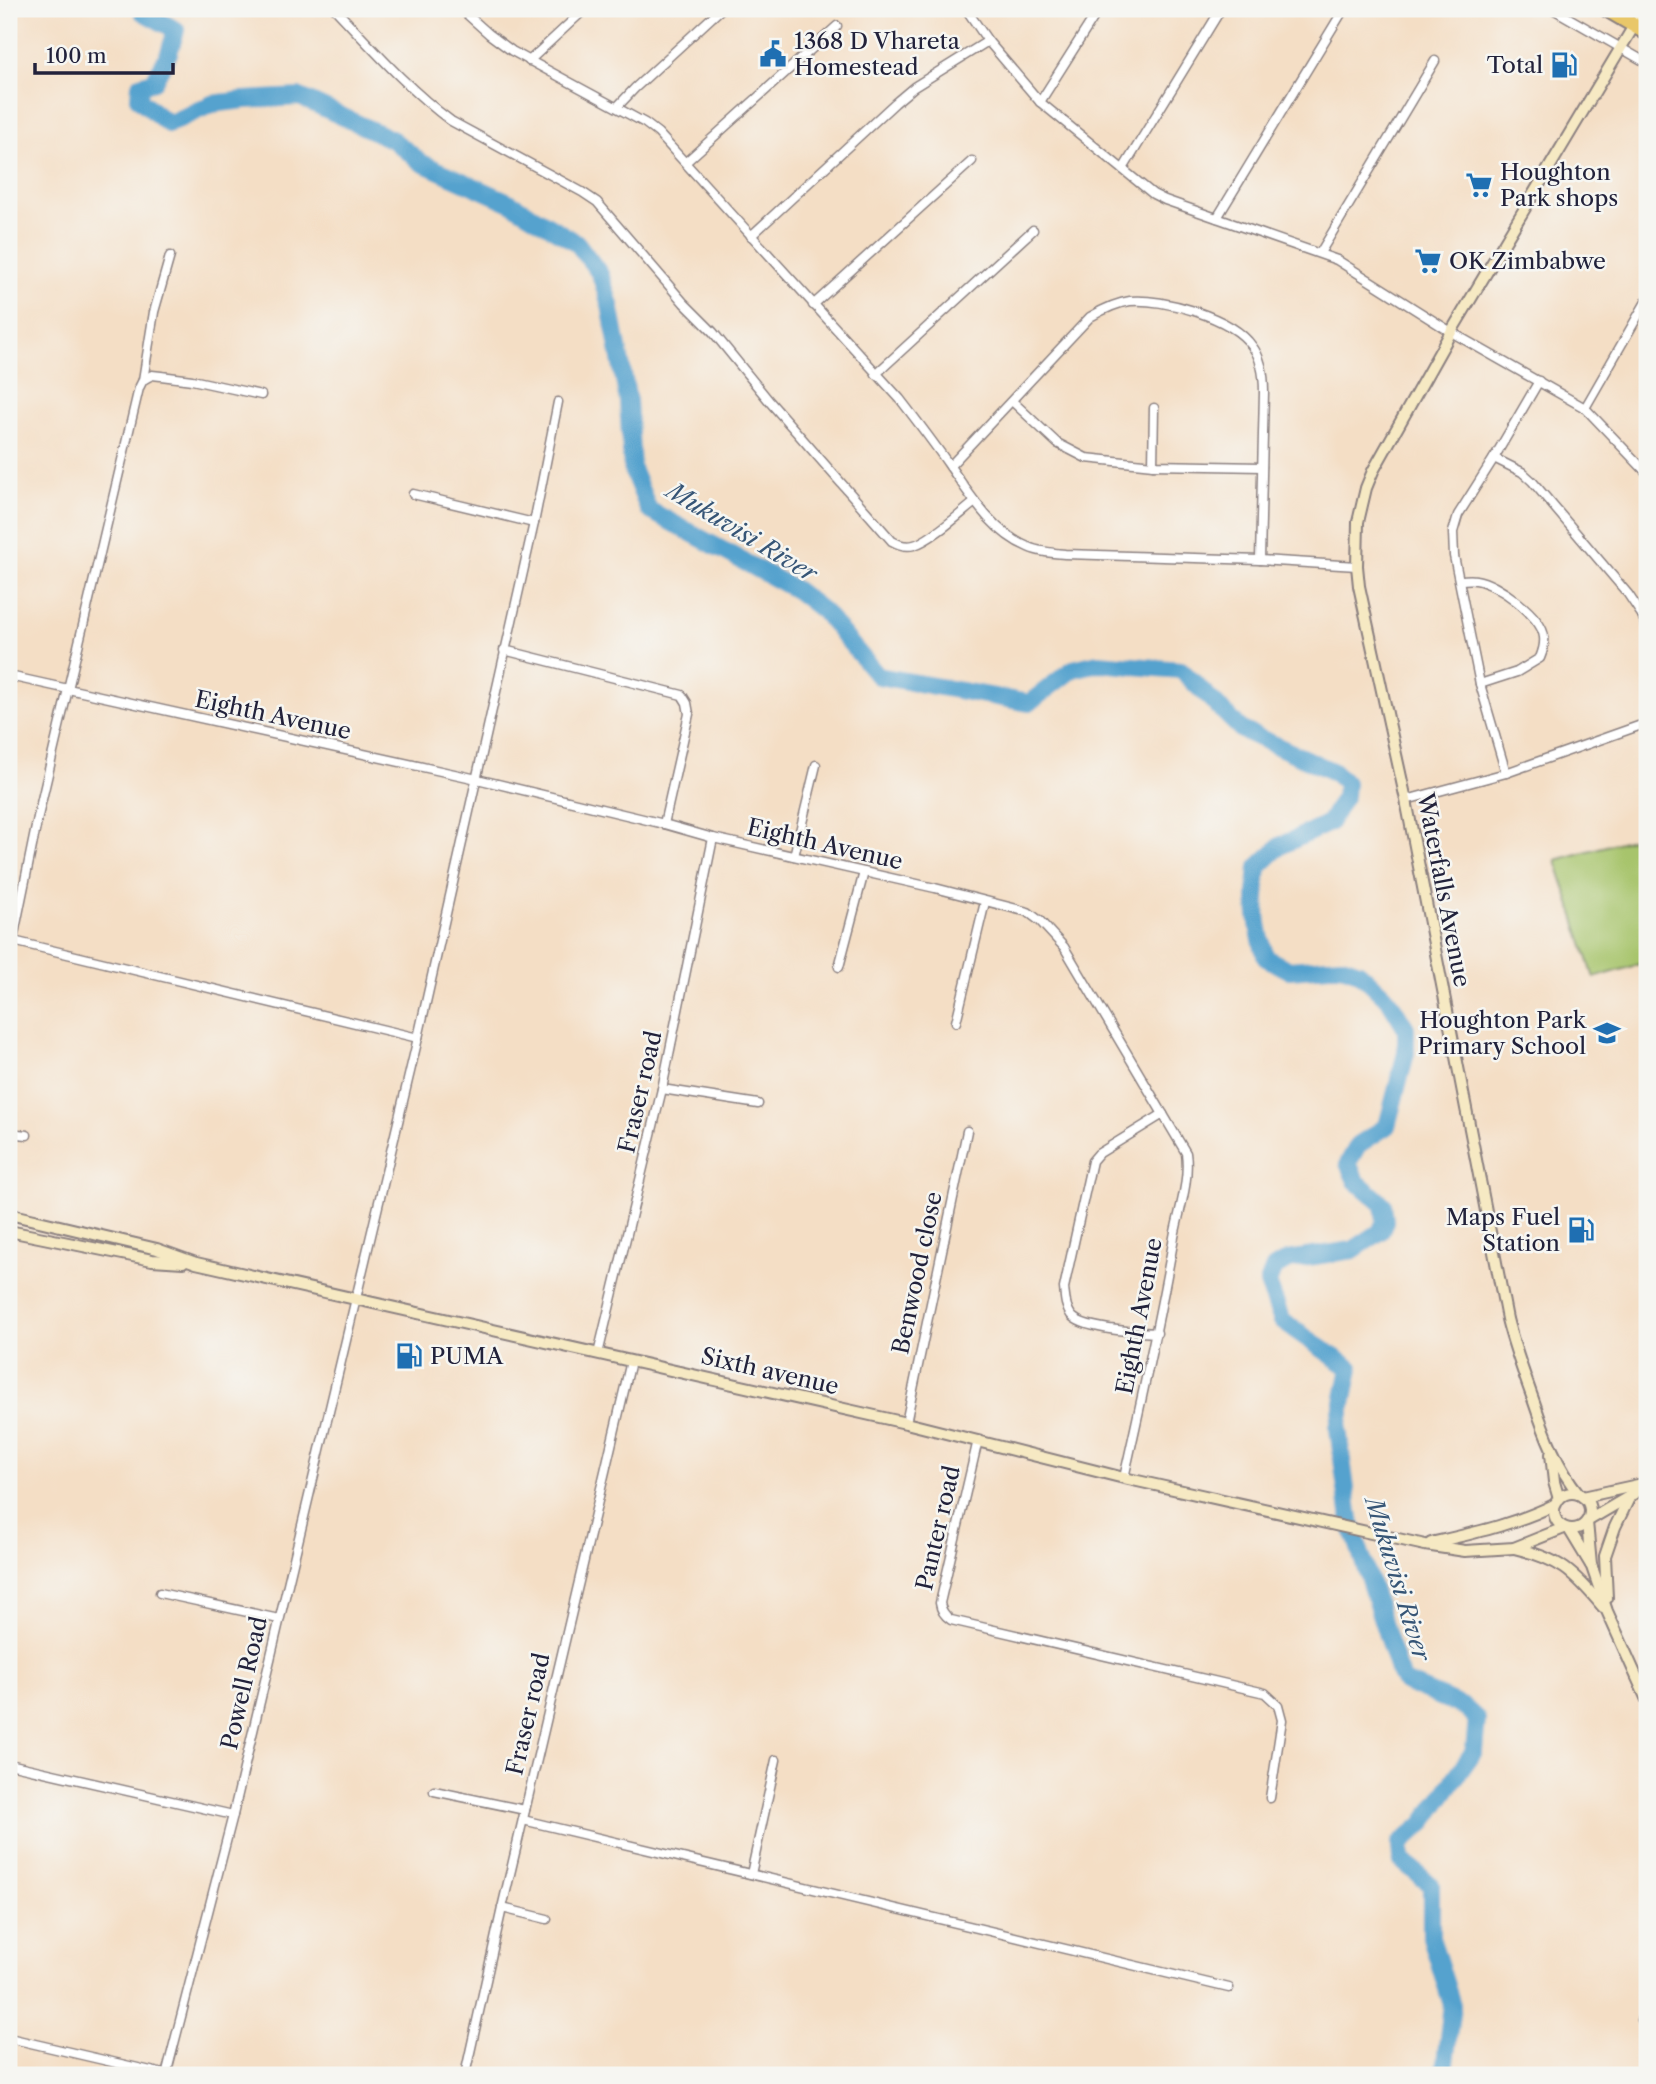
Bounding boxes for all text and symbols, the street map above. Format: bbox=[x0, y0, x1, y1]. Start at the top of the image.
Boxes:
place label: 1368 D Vhareta Homestead bbox=[794, 27, 961, 81]
scale bar bbox=[35, 32, 173, 76]
public building icon: 1368 D Vhareta Homestead bbox=[758, 39, 788, 69]
text: 100 m bbox=[46, 43, 107, 68]
fuel station icon: Total bbox=[1549, 50, 1579, 80]
place label: Total bbox=[1487, 51, 1543, 79]
place label: Houghton Park shops bbox=[1500, 158, 1618, 212]
supermarket icon: Houghton Park shops bbox=[1464, 170, 1494, 200]
supermarket icon: OK Zimbabwe bbox=[1413, 246, 1443, 276]
place label: OK Zimbabwe bbox=[1449, 247, 1606, 275]
water label: Mukuvisi River bbox=[659, 474, 824, 589]
street label: Eighth Avenue bbox=[192, 685, 354, 745]
street label: Waterfalls Avenue bbox=[1411, 790, 1477, 989]
street label: Eighth Avenue bbox=[744, 812, 906, 876]
place label: Houghton Park Primary School bbox=[1417, 1006, 1588, 1060]
school or university icon: Houghton Park Primary School bbox=[1592, 1018, 1622, 1048]
street label: Fraser road bbox=[612, 1028, 668, 1156]
street label: Benwood close bbox=[886, 1189, 948, 1357]
place label: Maps Fuel Station bbox=[1446, 1203, 1560, 1257]
fuel station icon: Maps Fuel Station bbox=[1566, 1215, 1596, 1245]
street label: Eighth Avenue bbox=[1110, 1235, 1168, 1397]
fuel station icon: PUMA bbox=[394, 1341, 424, 1371]
place label: PUMA bbox=[430, 1342, 504, 1370]
street label: Sixth avenue bbox=[698, 1342, 842, 1400]
street label: Panter road bbox=[910, 1463, 966, 1593]
water label: Mukuvisi River bbox=[1358, 1491, 1437, 1666]
street label: Powell Road bbox=[215, 1614, 273, 1752]
street label: Fraser road bbox=[500, 1650, 556, 1778]

